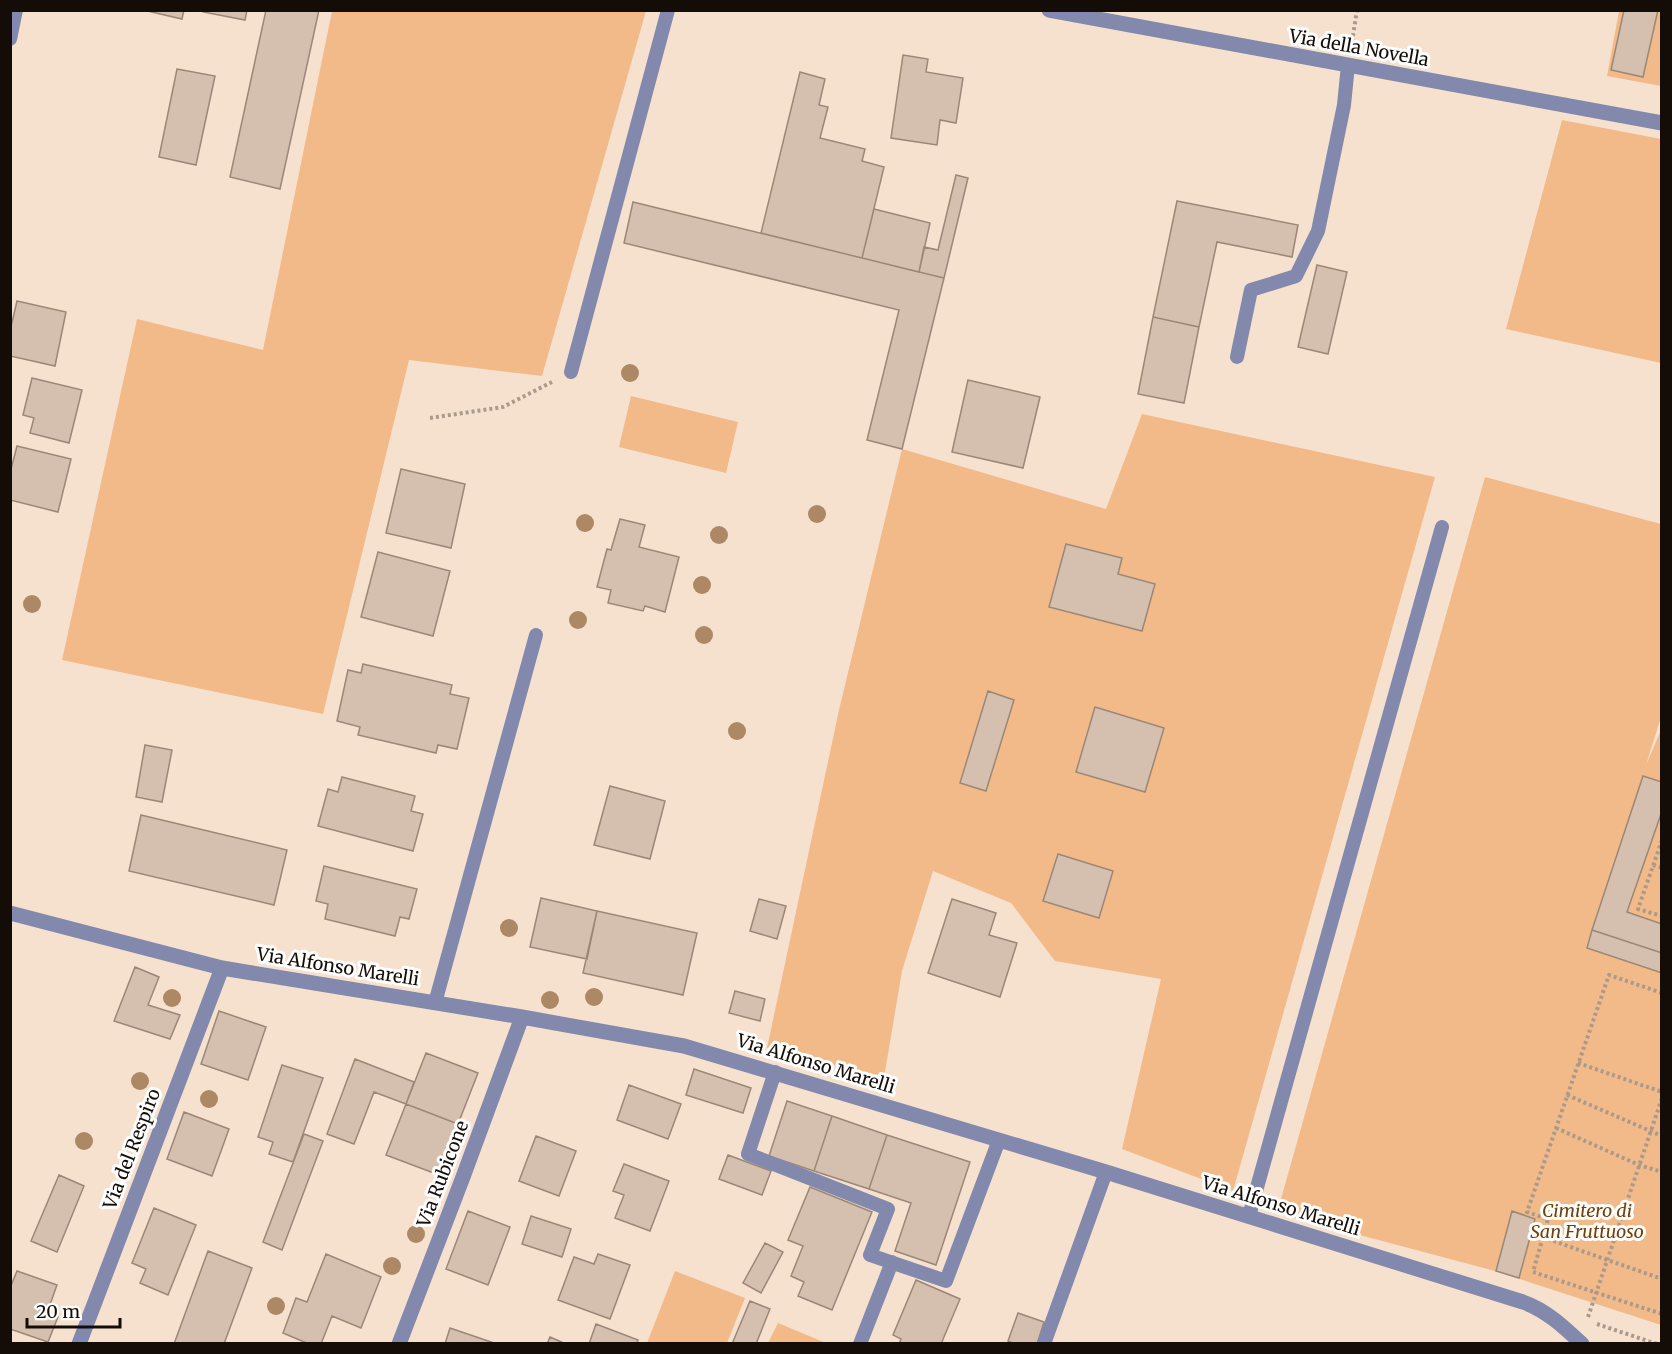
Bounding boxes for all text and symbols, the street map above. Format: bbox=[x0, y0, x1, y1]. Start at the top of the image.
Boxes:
street label: Via della Novella bbox=[1286, 24, 1431, 71]
street label: Via Alfonso Marelli bbox=[254, 942, 421, 991]
street label: Via Alfonso Marelli bbox=[733, 1028, 898, 1099]
street label: Via del Respiro bbox=[98, 1085, 165, 1213]
street label: Via Rubicone bbox=[411, 1117, 473, 1231]
street label: Via Alfonso Marelli bbox=[1198, 1170, 1363, 1241]
park label: Cimitero di San Fruttuoso bbox=[1530, 1199, 1644, 1243]
scale bar bbox=[27, 1291, 120, 1329]
text: 20 m bbox=[36, 1300, 80, 1323]

